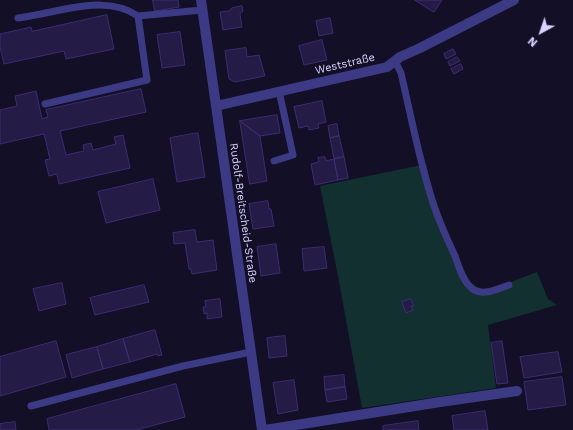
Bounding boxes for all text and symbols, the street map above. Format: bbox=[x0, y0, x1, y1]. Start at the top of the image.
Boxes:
north arrow bbox=[521, 12, 561, 52]
text: N bbox=[526, 34, 540, 49]
street label: Weststraße bbox=[314, 51, 376, 77]
street label: Rudolf-Breitscheid-Straße bbox=[227, 142, 259, 284]

